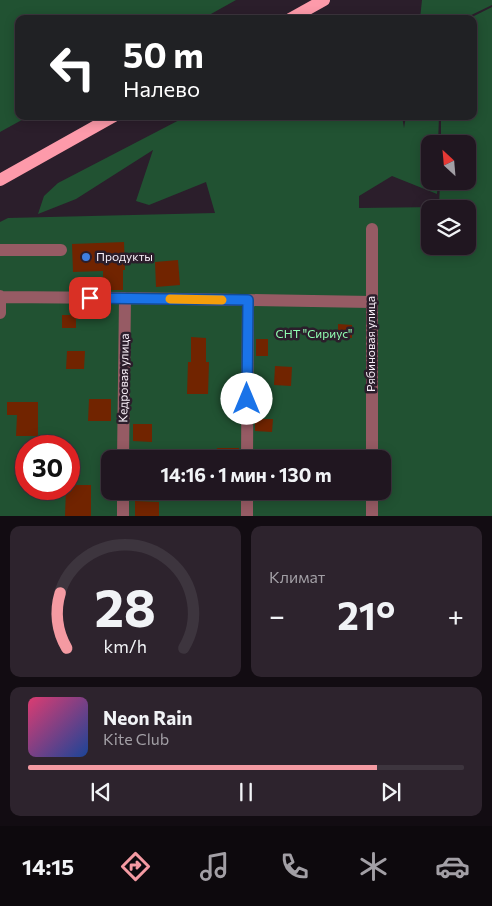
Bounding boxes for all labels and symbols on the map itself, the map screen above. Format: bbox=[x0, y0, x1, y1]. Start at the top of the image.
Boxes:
north arrow bbox=[421, 135, 476, 190]
place label: Продукты bbox=[96, 249, 153, 263]
marker: Продукты bbox=[80, 251, 92, 263]
pin bbox=[69, 277, 111, 319]
street label: Рябиновая улица bbox=[363, 296, 377, 392]
park label: СНТ "Сириус" bbox=[275, 326, 353, 340]
street label: Кедровая улица bbox=[115, 333, 131, 423]
position arrow bbox=[220, 372, 272, 424]
speed limit sign: 30 bbox=[15, 435, 80, 500]

